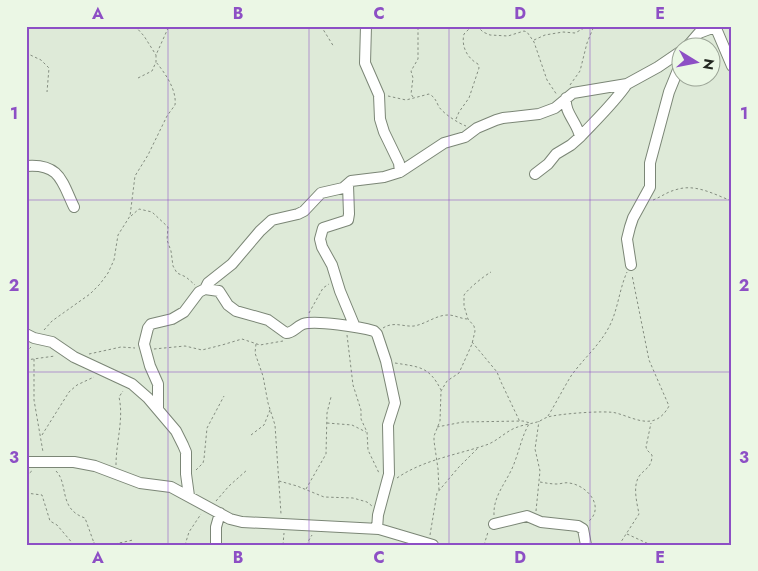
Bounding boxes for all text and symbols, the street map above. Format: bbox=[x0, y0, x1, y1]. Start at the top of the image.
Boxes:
text: A bbox=[91, 2, 104, 25]
text: B bbox=[233, 2, 243, 25]
text: C bbox=[373, 2, 385, 25]
text: D bbox=[514, 2, 526, 25]
text: E bbox=[655, 2, 665, 25]
north arrow bbox=[670, 38, 720, 88]
text: N bbox=[698, 57, 720, 71]
text: 1 bbox=[10, 102, 18, 125]
text: 1 bbox=[740, 102, 748, 125]
text: 2 bbox=[9, 274, 19, 297]
text: 2 bbox=[739, 274, 749, 297]
text: 3 bbox=[9, 446, 19, 469]
text: 3 bbox=[739, 446, 749, 469]
text: A bbox=[91, 546, 104, 569]
text: B bbox=[233, 546, 243, 569]
text: C bbox=[373, 546, 385, 569]
text: D bbox=[514, 546, 526, 569]
text: E bbox=[655, 546, 665, 569]

